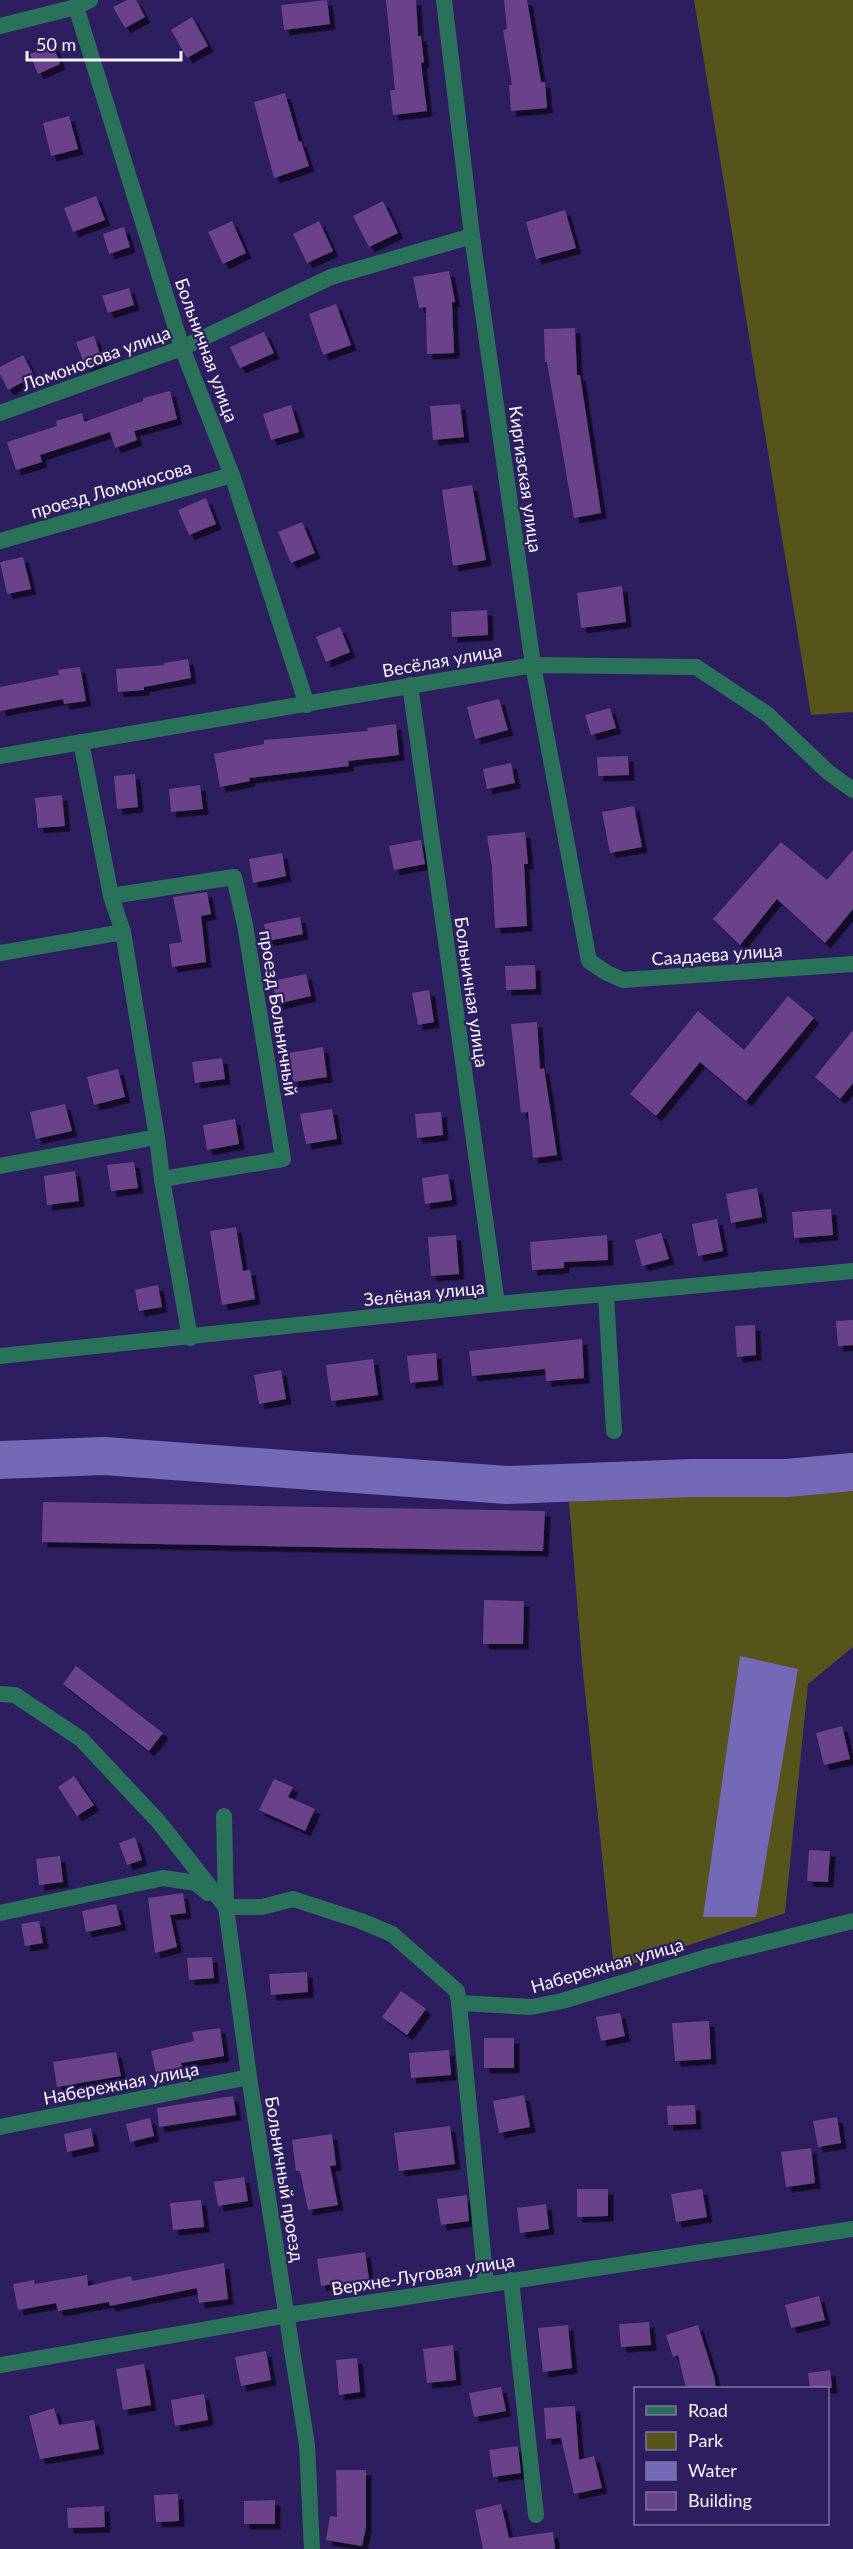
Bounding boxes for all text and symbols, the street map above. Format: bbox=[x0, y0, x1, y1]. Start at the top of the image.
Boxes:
scale bar bbox=[27, 24, 182, 62]
text: 50 m bbox=[36, 33, 76, 55]
street label: Больничная улица bbox=[171, 275, 243, 425]
street label: Ломоносова улица bbox=[18, 321, 173, 395]
street label: Киргизская улица bbox=[505, 404, 547, 554]
street label: проезд Ломоносова bbox=[28, 455, 194, 523]
street label: Весёлая улица bbox=[380, 639, 504, 681]
street label: Больничная улица bbox=[451, 915, 493, 1069]
street label: проезд Больничный bbox=[255, 929, 303, 1097]
street label: Саадаева улица bbox=[651, 938, 783, 970]
street label: Зелёная улица bbox=[362, 1276, 486, 1310]
street label: Набережная улица bbox=[528, 1933, 686, 1997]
street label: Набережная улица bbox=[41, 2057, 201, 2109]
street label: Больничный проезд bbox=[261, 2095, 309, 2263]
street label: Верхне-Луговая улица bbox=[330, 2249, 516, 2299]
legend bbox=[634, 2387, 829, 2525]
text: Road bbox=[688, 2399, 728, 2421]
text: Park bbox=[688, 2429, 724, 2451]
text: Water bbox=[688, 2459, 737, 2481]
text: Building bbox=[688, 2489, 752, 2511]

